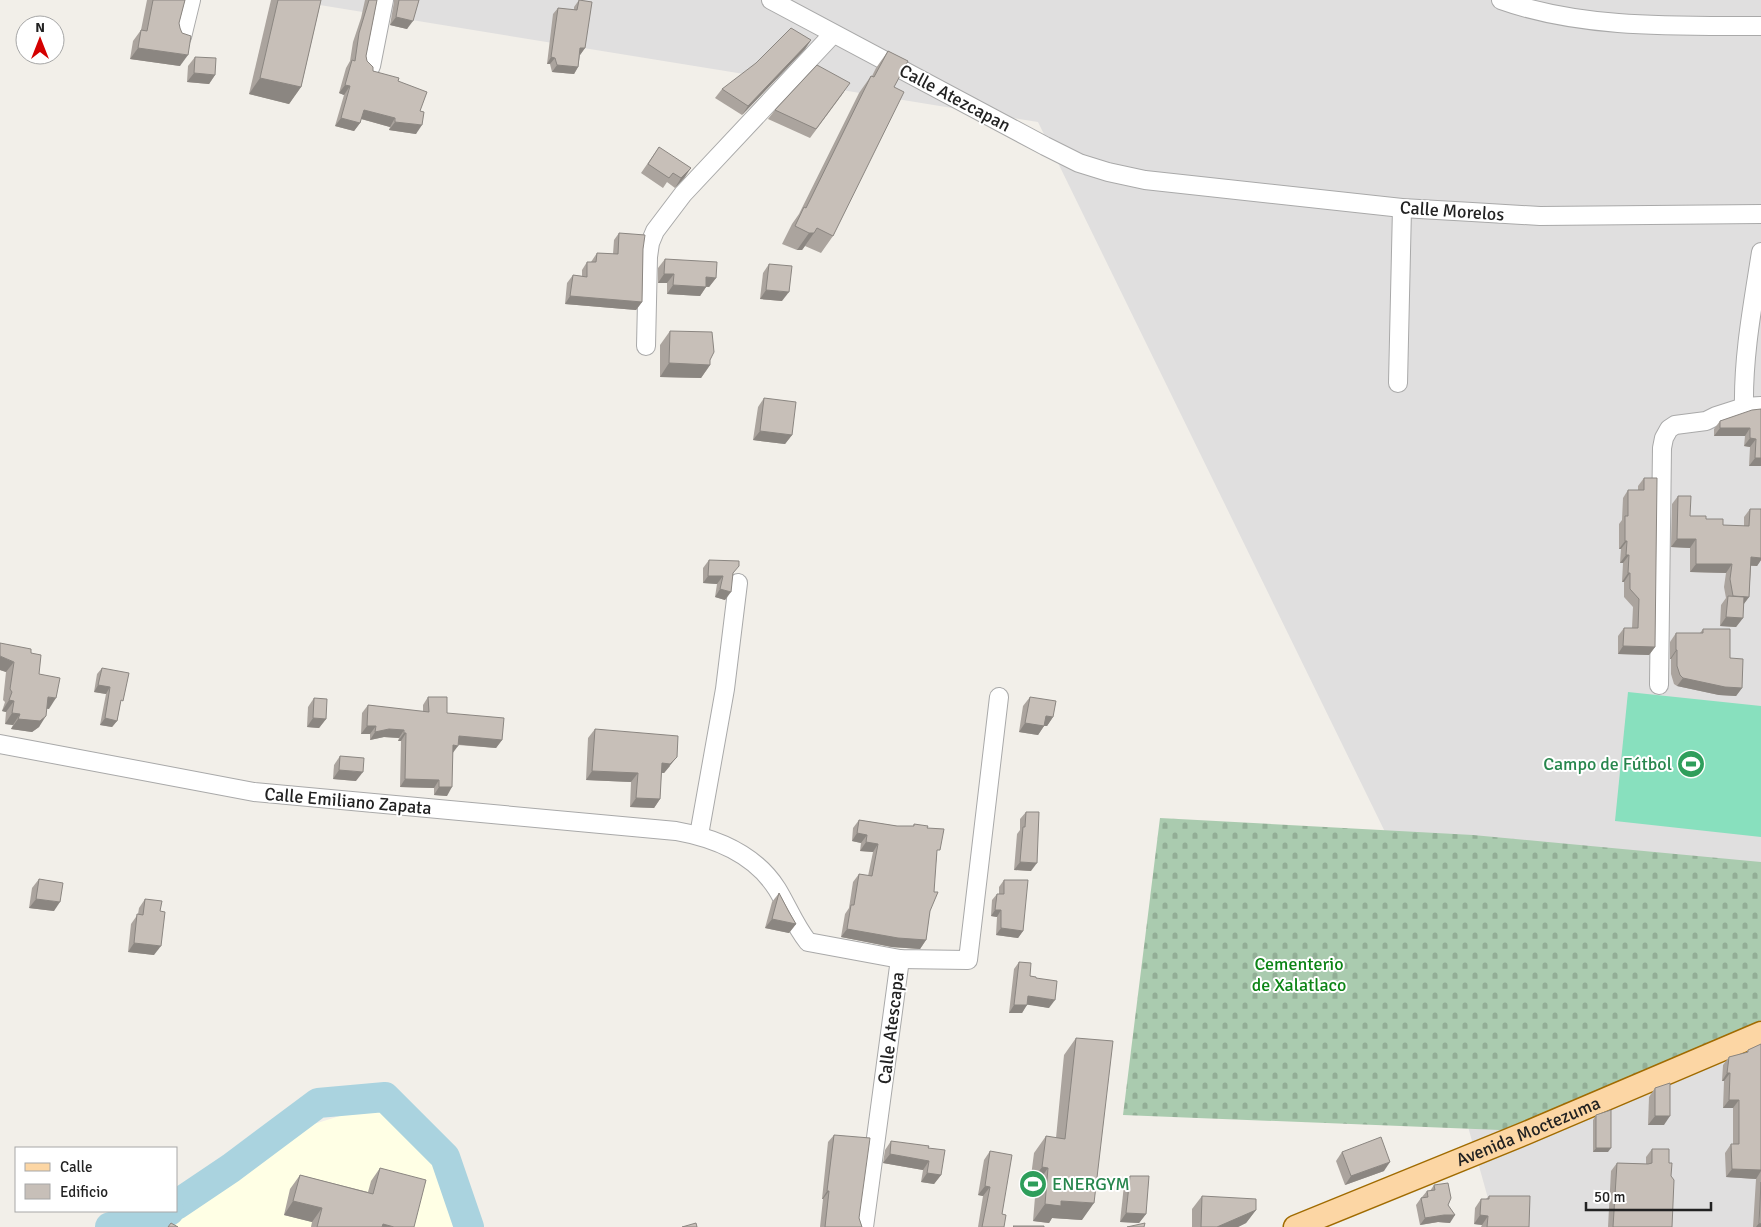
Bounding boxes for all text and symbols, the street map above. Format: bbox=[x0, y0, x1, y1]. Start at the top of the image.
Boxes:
north arrow bbox=[15, 15, 65, 65]
text: N bbox=[35, 19, 45, 36]
street label: Calle Atezcapan bbox=[896, 59, 1014, 137]
street label: Calle Morelos bbox=[1399, 196, 1505, 226]
sports icon: Campo de Fútbol bbox=[1676, 749, 1706, 779]
place label: Campo de Fútbol bbox=[1543, 753, 1672, 775]
street label: Calle Emiliano Zapata bbox=[264, 783, 432, 819]
park label: Cementerio de Xalatlaco bbox=[1252, 953, 1346, 996]
street label: Calle Atescapa bbox=[873, 971, 909, 1085]
street label: Avenida Moctezuma bbox=[1453, 1092, 1604, 1171]
legend bbox=[15, 1147, 178, 1212]
text: Calle bbox=[60, 1158, 93, 1176]
sports icon: ENERGYM bbox=[1018, 1169, 1048, 1199]
place label: ENERGYM bbox=[1052, 1173, 1130, 1195]
scale bar bbox=[1586, 1180, 1711, 1212]
text: Edificio bbox=[60, 1183, 108, 1201]
text: 50 m bbox=[1594, 1188, 1625, 1206]

